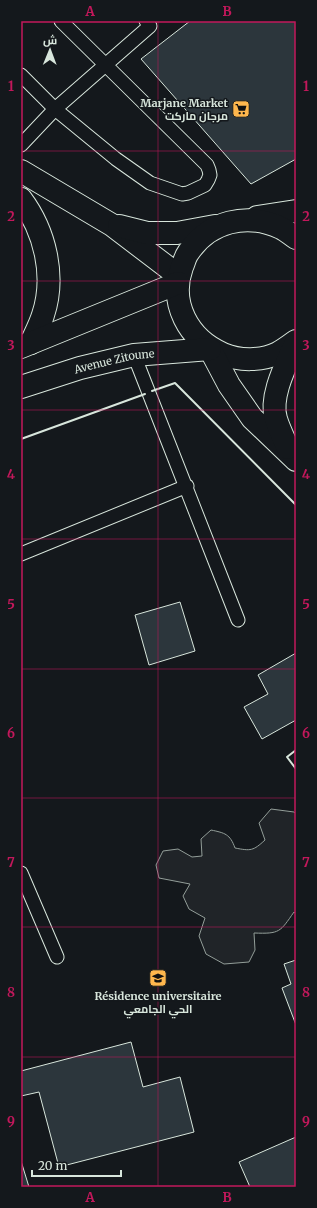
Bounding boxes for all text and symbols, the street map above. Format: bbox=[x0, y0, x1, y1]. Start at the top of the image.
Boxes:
text: A bbox=[84, 3, 95, 20]
text: B bbox=[222, 3, 232, 20]
north arrow bbox=[30, 30, 70, 70]
text: ش bbox=[43, 33, 57, 47]
text: 1 bbox=[8, 78, 14, 95]
text: 1 bbox=[303, 78, 309, 95]
place label: Marjane Market مرجان ماركت bbox=[140, 96, 229, 123]
supermarket icon: Marjane Market مرجان ماركت bbox=[231, 99, 251, 119]
text: 2 bbox=[7, 208, 15, 225]
text: 2 bbox=[302, 208, 310, 225]
text: 3 bbox=[7, 337, 15, 354]
text: 3 bbox=[302, 337, 310, 354]
street label: Avenue Zitoune bbox=[71, 346, 155, 377]
text: 4 bbox=[7, 466, 16, 483]
text: 4 bbox=[302, 466, 311, 483]
text: 5 bbox=[7, 596, 15, 613]
text: 5 bbox=[302, 596, 310, 613]
text: 6 bbox=[7, 725, 15, 742]
text: 6 bbox=[302, 725, 310, 742]
text: 7 bbox=[7, 854, 15, 871]
text: 7 bbox=[302, 854, 310, 871]
school or university icon: Résidence universitaire الحي الجامعي bbox=[148, 968, 168, 988]
text: 8 bbox=[7, 984, 15, 1001]
text: 8 bbox=[302, 984, 310, 1001]
place label: Résidence universitaire الحي الجامعي bbox=[94, 989, 222, 1019]
text: 9 bbox=[7, 1113, 15, 1130]
text: 9 bbox=[302, 1113, 310, 1130]
scale bar bbox=[32, 1152, 121, 1178]
text: 20 m bbox=[38, 1158, 67, 1173]
text: A bbox=[84, 1189, 95, 1206]
text: B bbox=[222, 1189, 232, 1206]

